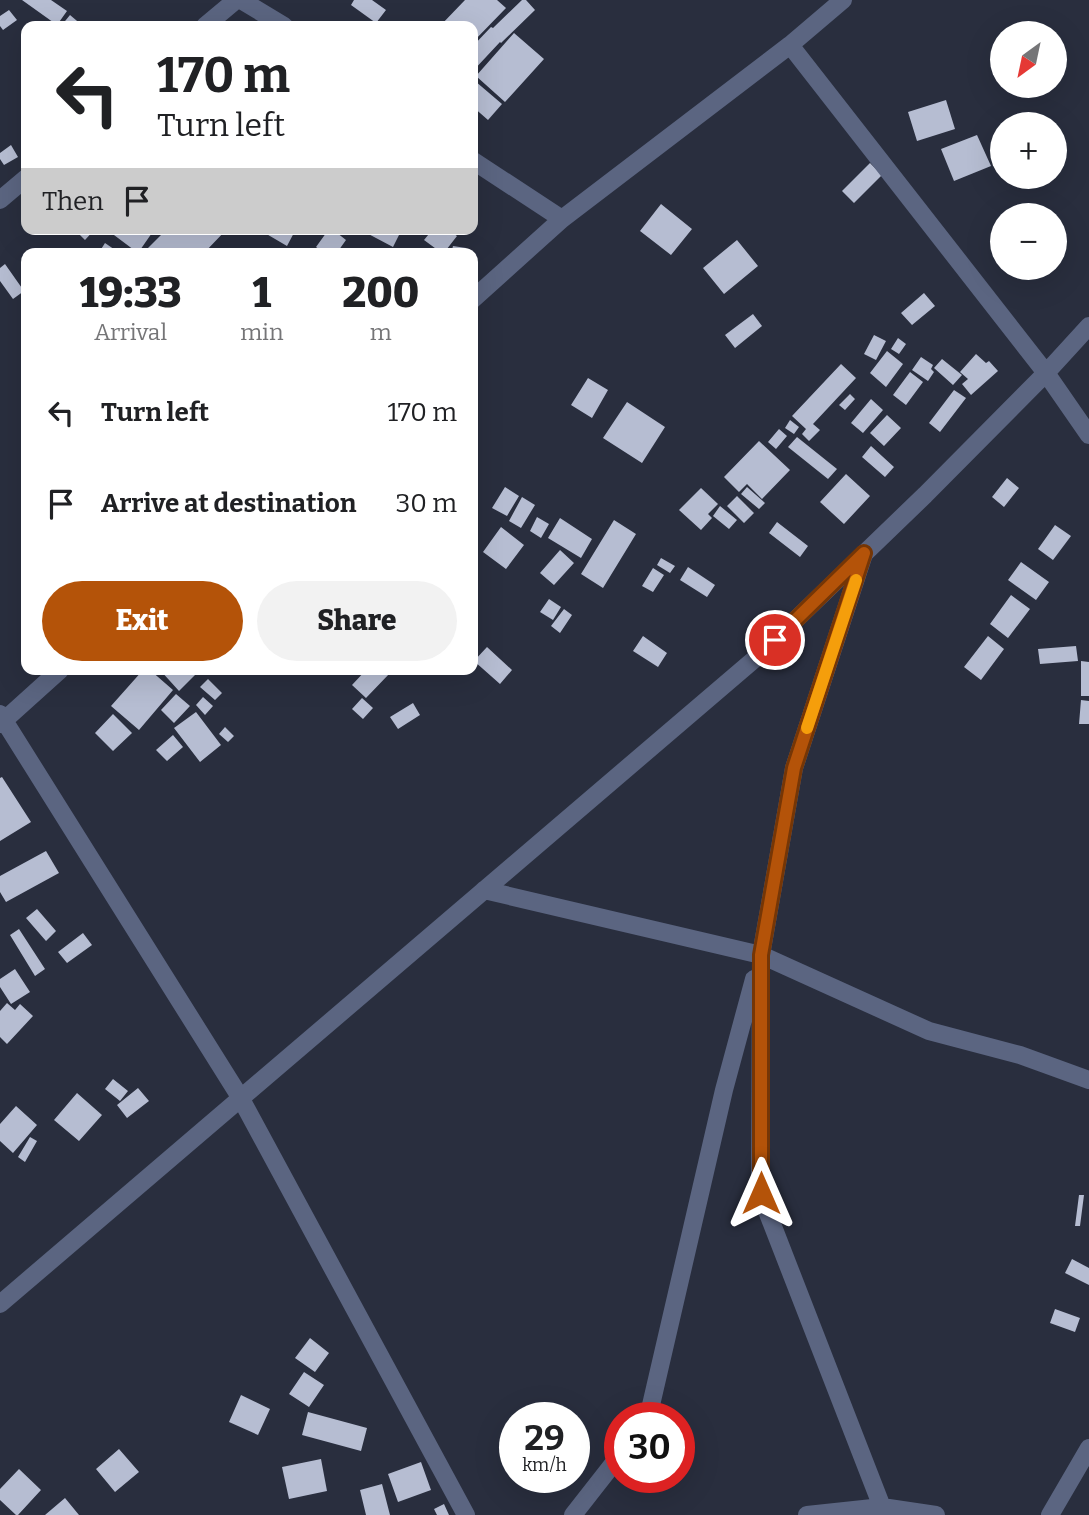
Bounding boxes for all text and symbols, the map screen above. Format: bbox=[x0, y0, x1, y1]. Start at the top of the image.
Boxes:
north arrow bbox=[990, 21, 1068, 98]
map controls bbox=[990, 21, 1067, 280]
text: 170 m bbox=[157, 46, 290, 105]
icon: left bbox=[42, 49, 133, 140]
text: Turn left bbox=[157, 106, 285, 144]
button: + bbox=[990, 112, 1067, 189]
icon: arrive bbox=[118, 182, 156, 220]
text: Then bbox=[42, 186, 104, 217]
button: − bbox=[990, 203, 1067, 280]
text: 19:33 bbox=[80, 268, 181, 318]
text: 1 bbox=[253, 268, 271, 318]
text: 200 bbox=[342, 268, 419, 318]
text: Arrival bbox=[94, 318, 167, 346]
text: min bbox=[240, 318, 284, 346]
text: m bbox=[370, 318, 392, 346]
icon: left bbox=[42, 394, 80, 432]
text: Turn left bbox=[101, 397, 209, 428]
text: 170 m bbox=[387, 397, 457, 428]
icon: arrive bbox=[42, 485, 80, 523]
text: Arrive at destination bbox=[101, 488, 356, 519]
text: 30 m bbox=[396, 488, 457, 519]
button: Exit bbox=[42, 581, 243, 661]
button: Share bbox=[257, 581, 457, 661]
pin bbox=[745, 610, 805, 670]
icon: arrive bbox=[756, 621, 794, 659]
position arrow bbox=[724, 1156, 798, 1230]
speed limit sign: 30 bbox=[604, 1402, 695, 1493]
text: 29 bbox=[524, 1417, 565, 1459]
text: km/h bbox=[522, 1454, 567, 1476]

